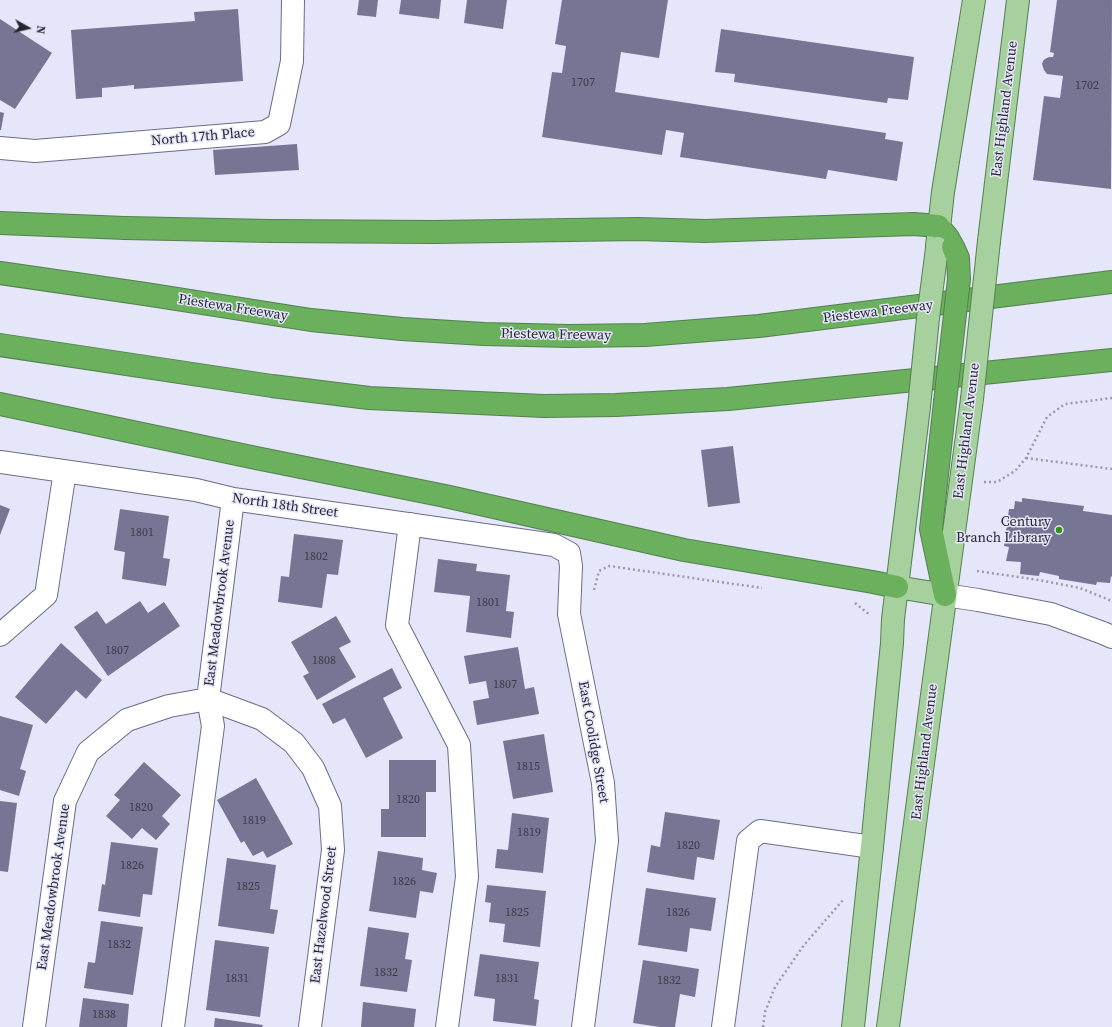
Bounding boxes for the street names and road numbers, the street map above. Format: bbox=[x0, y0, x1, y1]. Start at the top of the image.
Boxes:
street label: East Highland Avenue bbox=[988, 40, 1022, 178]
street label: North 17th Place bbox=[151, 124, 255, 150]
street label: Piestewa Freeway bbox=[177, 291, 289, 325]
street label: Piestewa Freeway bbox=[822, 297, 934, 327]
street label: Piestewa Freeway bbox=[501, 326, 611, 344]
street label: East Highland Avenue bbox=[950, 362, 984, 500]
street label: North 18th Street bbox=[231, 490, 339, 522]
street label: East Meadowbrook Avenue bbox=[201, 519, 239, 687]
street label: East Coolidge Street bbox=[574, 680, 612, 804]
street label: East Highland Avenue bbox=[908, 683, 942, 821]
street label: East Meadowbrook Avenue bbox=[34, 803, 74, 971]
street label: East Hazelwood Street bbox=[307, 846, 341, 984]

